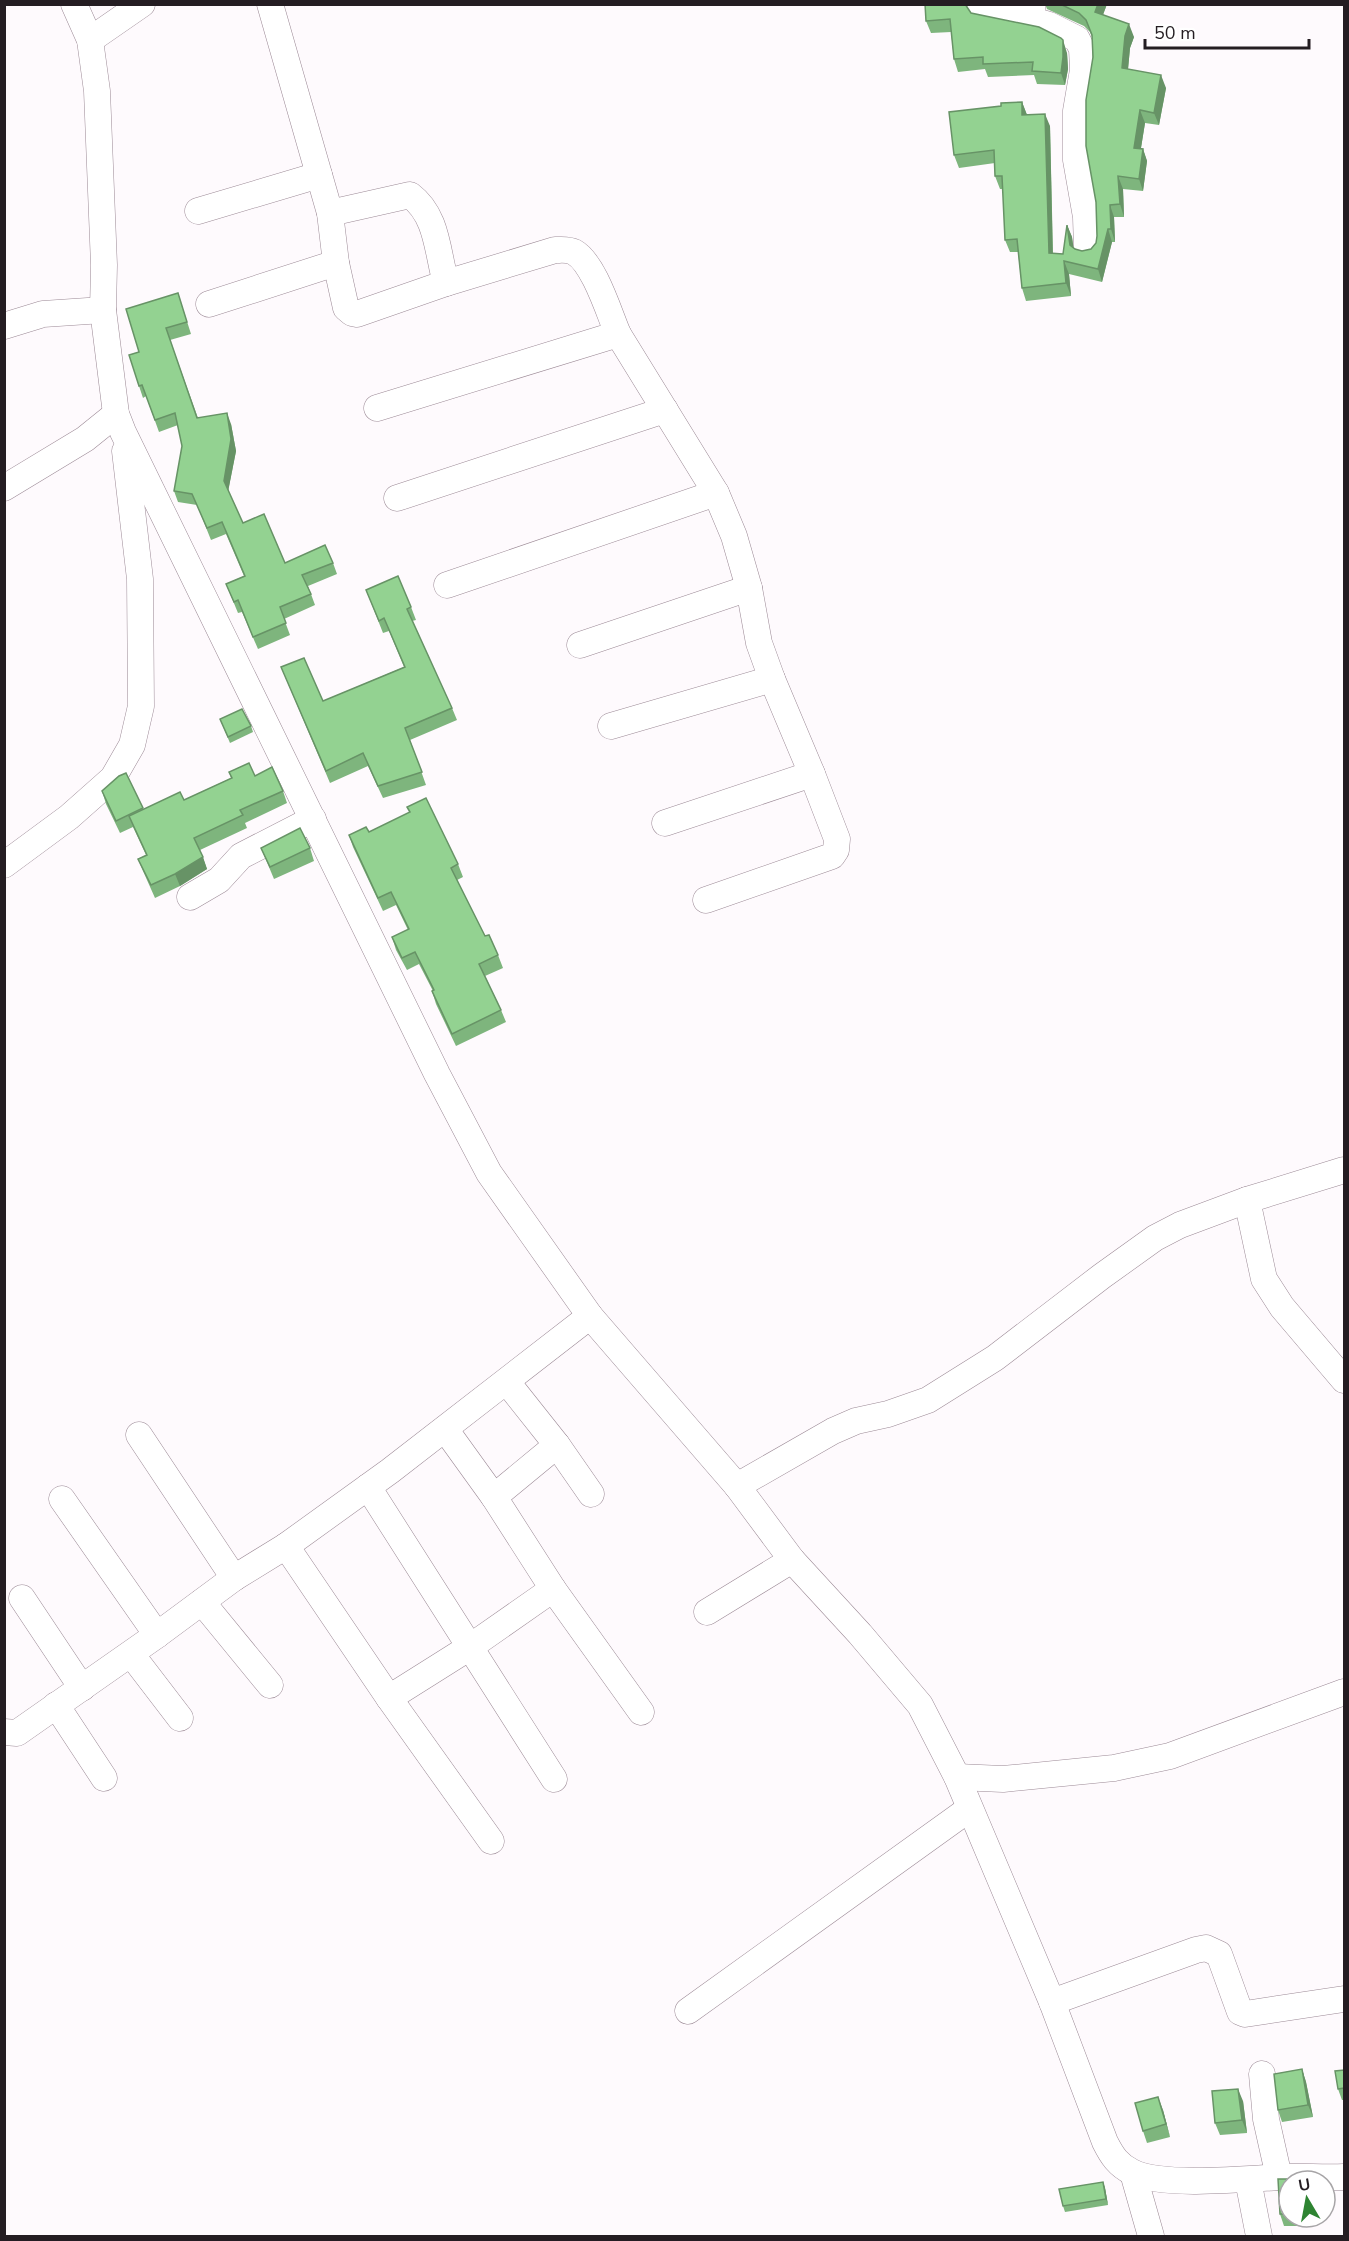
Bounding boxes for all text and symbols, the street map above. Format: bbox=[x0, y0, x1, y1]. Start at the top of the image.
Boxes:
scale bar bbox=[1145, 12, 1308, 50]
text: 50 m bbox=[1154, 21, 1196, 45]
north arrow bbox=[1277, 2169, 1337, 2229]
text: U bbox=[1297, 2173, 1312, 2197]

